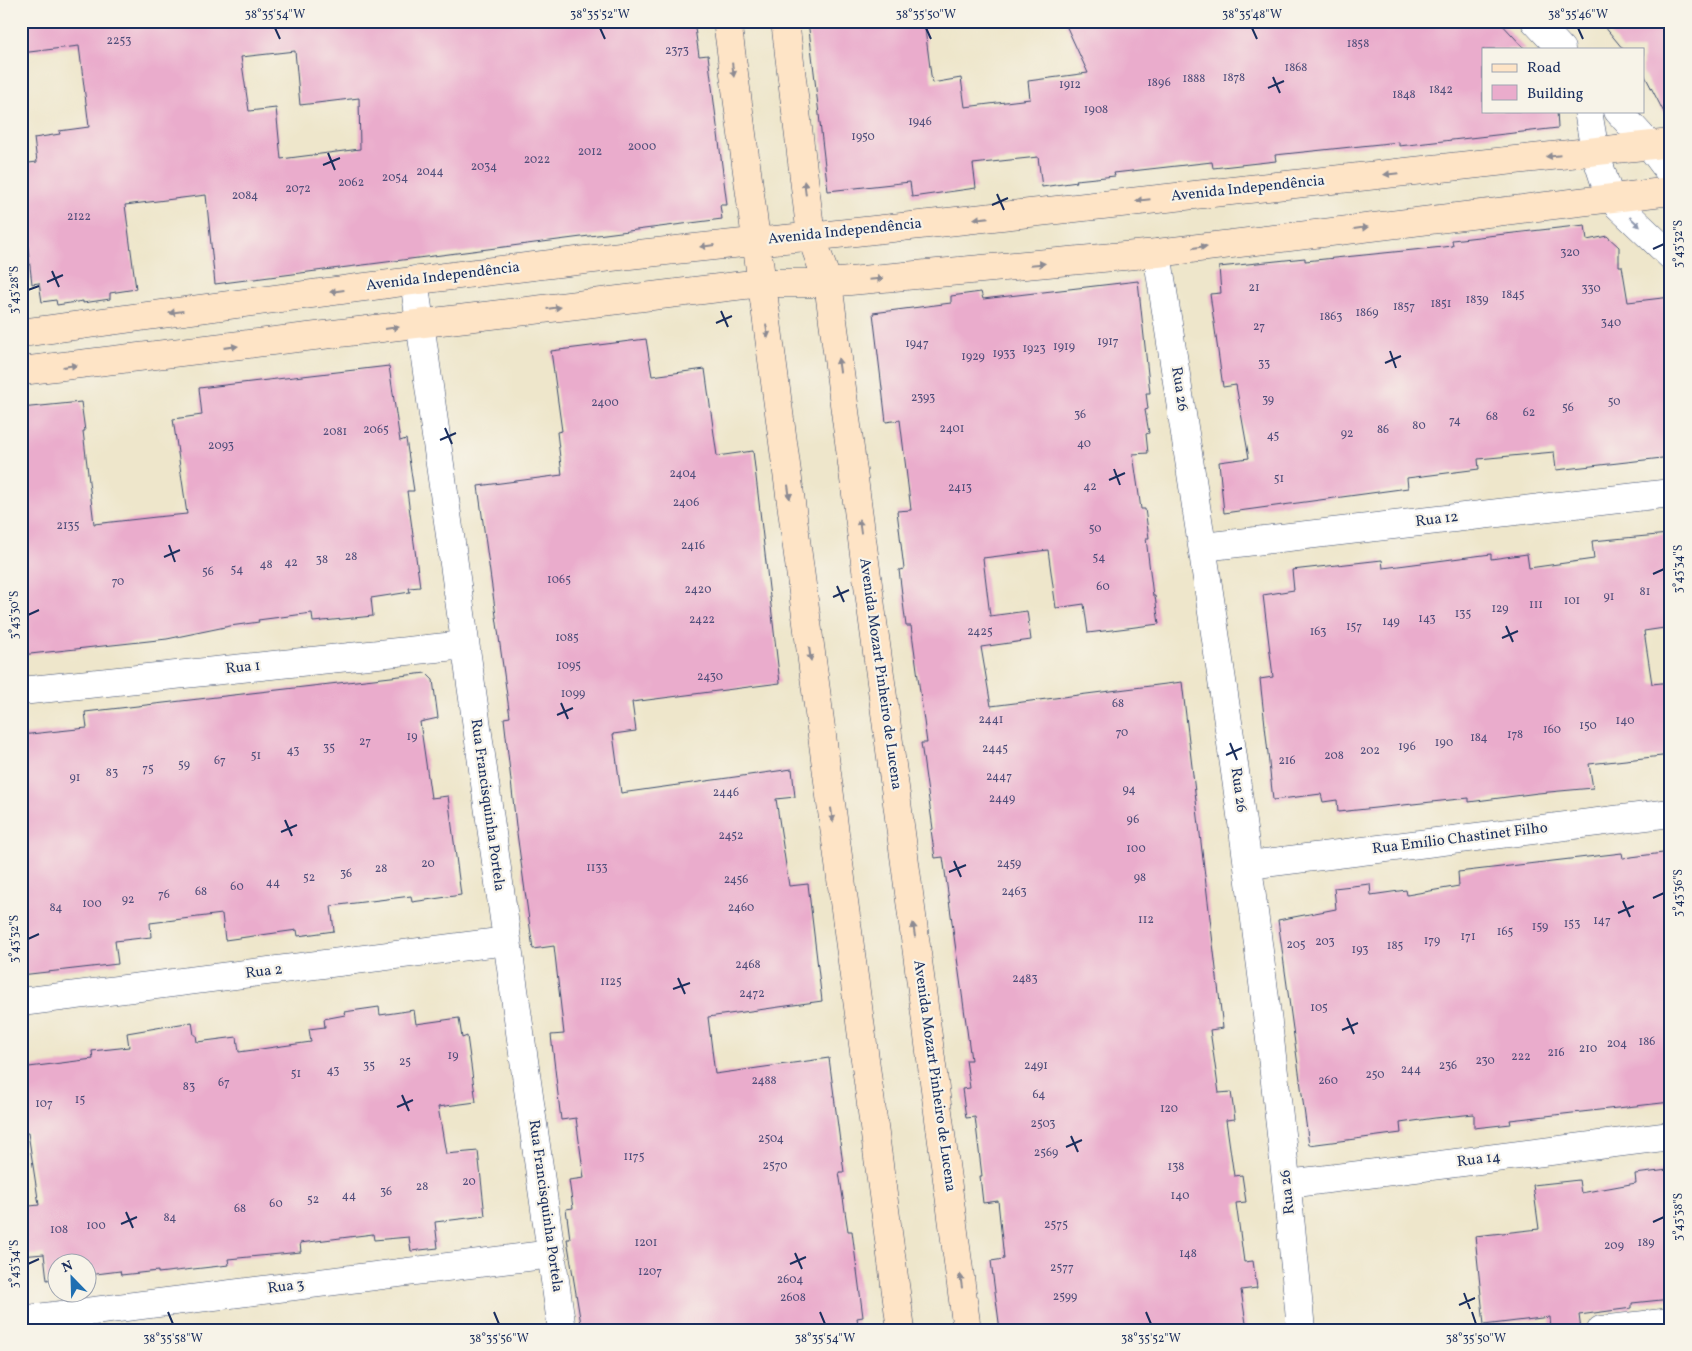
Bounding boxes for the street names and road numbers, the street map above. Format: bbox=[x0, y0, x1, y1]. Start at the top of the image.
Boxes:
street label: Avenida Independência bbox=[1170, 170, 1326, 208]
street label: Avenida Independência bbox=[767, 213, 923, 251]
street label: Avenida Independência bbox=[365, 257, 521, 297]
street label: Rua 26 bbox=[1165, 365, 1193, 413]
street label: Rua 12 bbox=[1414, 507, 1460, 533]
street label: Avenida Mozart Pinheiro de Lucena bbox=[853, 557, 907, 791]
street label: Rua 1 bbox=[224, 656, 262, 680]
street label: Rua Francisquinha Portela bbox=[465, 717, 509, 893]
street label: Rua 26 bbox=[1224, 766, 1252, 814]
street label: Rua Emílio Chastinet Filho bbox=[1371, 818, 1549, 860]
street label: Rua 2 bbox=[244, 959, 284, 985]
street label: Avenida Mozart Pinheiro de Lucena bbox=[907, 959, 961, 1193]
street label: Rua Francisquinha Portela bbox=[523, 1118, 567, 1294]
street label: Rua 14 bbox=[1456, 1147, 1502, 1173]
street label: Rua 26 bbox=[1275, 1169, 1301, 1215]
street label: Rua 3 bbox=[266, 1274, 306, 1300]

